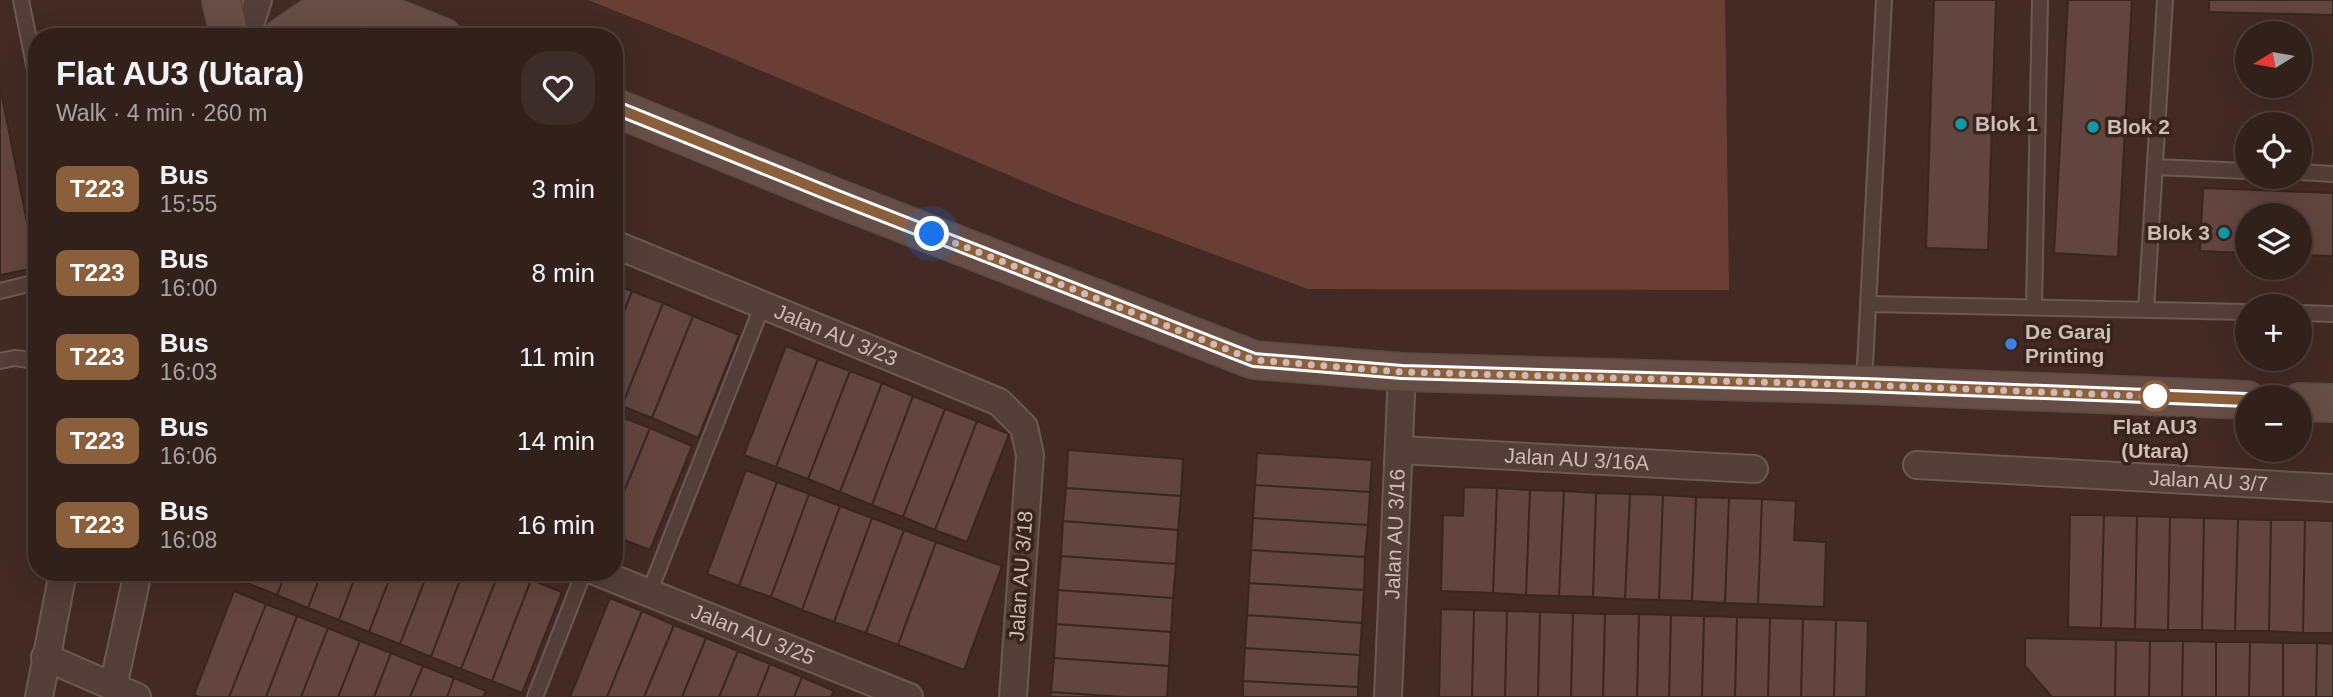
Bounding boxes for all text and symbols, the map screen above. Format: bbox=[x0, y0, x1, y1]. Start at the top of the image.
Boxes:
north arrow bbox=[2235, 21, 2312, 98]
map controls bbox=[2235, 21, 2312, 462]
button: heart bbox=[521, 51, 595, 125]
text: Flat AU3 (Utara) bbox=[56, 55, 304, 92]
text: Walk · 4 min · 260 m bbox=[56, 100, 267, 126]
place label: Blok 1 bbox=[1975, 112, 2038, 135]
button: locate bbox=[2235, 112, 2312, 189]
place label: Blok 2 bbox=[2107, 115, 2170, 138]
marker: Blok 1 bbox=[1953, 116, 1969, 132]
marker: Blok 2 bbox=[2085, 119, 2101, 135]
text: Bus bbox=[160, 160, 209, 190]
text: 3 min bbox=[531, 174, 595, 204]
text: T223 bbox=[70, 175, 125, 202]
text: 15:55 bbox=[160, 191, 217, 217]
button: layers bbox=[2235, 203, 2312, 280]
your location bbox=[914, 216, 949, 251]
place label: Blok 3 bbox=[2147, 221, 2210, 244]
marker: Blok 3 bbox=[2216, 225, 2232, 241]
text: Bus bbox=[160, 244, 209, 274]
text: 8 min bbox=[531, 258, 595, 288]
text: T223 bbox=[70, 259, 125, 286]
text: 16:00 bbox=[160, 275, 217, 301]
button: + bbox=[2235, 294, 2312, 371]
street label: Jalan AU 3/23 bbox=[771, 299, 901, 370]
place label: De Garaj Printing bbox=[2025, 320, 2111, 367]
text: Bus bbox=[160, 328, 209, 358]
marker: De Garaj Printing bbox=[2003, 336, 2019, 352]
text: 11 min bbox=[519, 342, 595, 372]
text: T223 bbox=[70, 343, 125, 370]
text: 16:03 bbox=[160, 359, 217, 385]
marker: Flat AU3 (Utara) bbox=[2140, 381, 2170, 411]
button: − bbox=[2235, 385, 2312, 462]
text: Bus bbox=[160, 412, 209, 442]
place label: Flat AU3 (Utara) bbox=[2113, 415, 2197, 462]
text: 14 min bbox=[517, 426, 595, 456]
text: T223 bbox=[70, 427, 125, 454]
text: 16:06 bbox=[160, 443, 217, 469]
street label: Jalan AU 3/16A bbox=[1504, 444, 1650, 474]
street label: Jalan AU 3/7 bbox=[2148, 466, 2269, 495]
street label: Jalan AU 3/16 bbox=[1380, 468, 1409, 600]
text: Bus bbox=[160, 496, 209, 526]
text: 16 min bbox=[517, 510, 595, 540]
street label: Jalan AU 3/18 bbox=[1004, 510, 1037, 642]
text: T223 bbox=[70, 511, 125, 538]
text: 16:08 bbox=[160, 527, 217, 553]
street label: Jalan AU 3/25 bbox=[688, 599, 818, 669]

